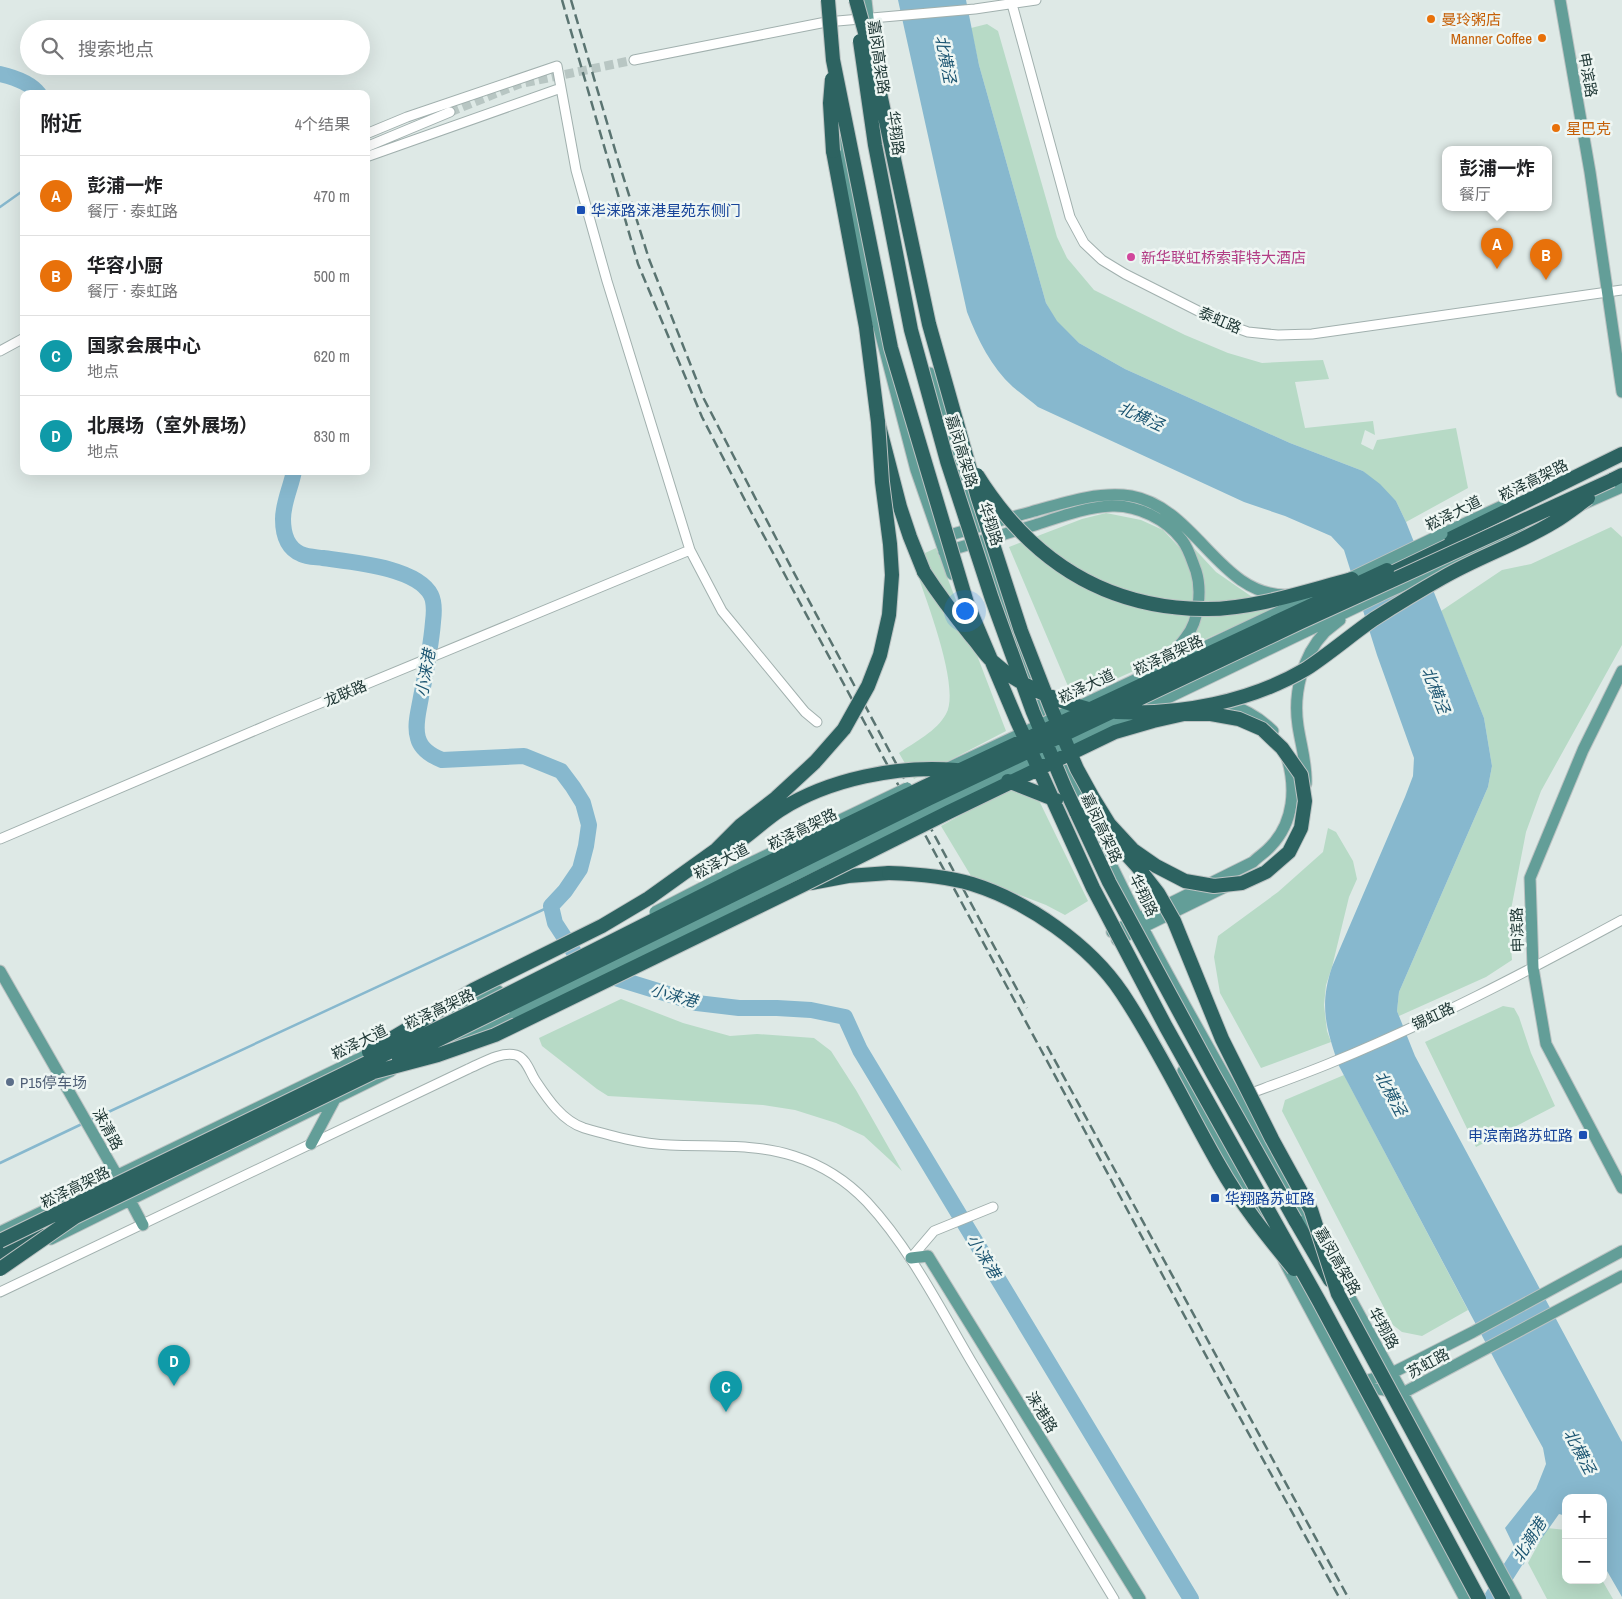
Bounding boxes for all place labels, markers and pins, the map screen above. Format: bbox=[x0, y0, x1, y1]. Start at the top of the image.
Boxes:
place label: 曼玲粥店 bbox=[1441, 9, 1501, 30]
marker: 曼玲粥店 bbox=[1425, 13, 1437, 25]
place label: Manner Coffee bbox=[1451, 28, 1532, 49]
marker: Manner Coffee bbox=[1536, 32, 1548, 44]
place label: 星巴克 bbox=[1566, 118, 1611, 139]
marker: 星巴克 bbox=[1550, 122, 1562, 134]
place label: 华涞路涞港星苑东侧门 bbox=[591, 200, 741, 221]
marker: 华涞路涞港星苑东侧门 bbox=[575, 204, 587, 216]
pin: A bbox=[1481, 228, 1513, 269]
pin: B bbox=[1530, 239, 1562, 280]
place label: 新华联虹桥索菲特大酒店 bbox=[1141, 247, 1306, 268]
marker: 新华联虹桥索菲特大酒店 bbox=[1125, 251, 1137, 263]
place label: P15停车场 bbox=[20, 1072, 87, 1093]
marker: P15停车场 bbox=[4, 1076, 16, 1088]
place label: 申滨南路苏虹路 bbox=[1468, 1125, 1573, 1146]
marker: 申滨南路苏虹路 bbox=[1577, 1129, 1589, 1141]
place label: 华翔路苏虹路 bbox=[1225, 1188, 1315, 1209]
marker: 华翔路苏虹路 bbox=[1209, 1192, 1221, 1204]
pin: D bbox=[158, 1345, 190, 1386]
pin: C bbox=[710, 1371, 742, 1412]

